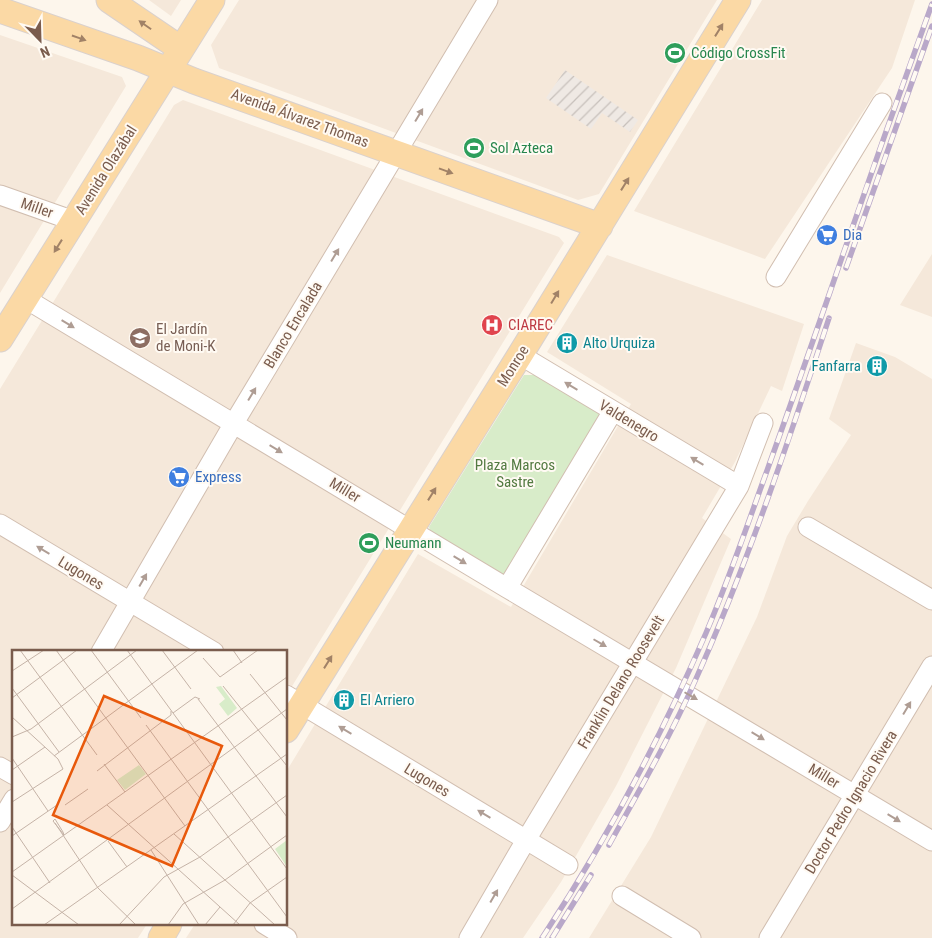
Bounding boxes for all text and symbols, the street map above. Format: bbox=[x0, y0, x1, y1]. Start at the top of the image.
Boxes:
north arrow bbox=[15, 15, 65, 65]
one-way arrow bbox=[138, 20, 152, 30]
one-way arrow bbox=[714, 24, 724, 37]
one-way arrow bbox=[72, 34, 87, 42]
sports icon: Código CrossFit bbox=[663, 41, 687, 65]
text: N bbox=[38, 43, 52, 61]
place label: Código CrossFit bbox=[691, 44, 786, 62]
street label: Avenida Álvarez Thomas bbox=[229, 85, 371, 151]
one-way arrow bbox=[414, 109, 424, 122]
street label: Avenida Olazábal bbox=[71, 122, 141, 218]
sports icon: Sol Azteca bbox=[462, 136, 486, 160]
place label: Sol Azteca bbox=[490, 139, 553, 157]
one-way arrow bbox=[439, 167, 454, 175]
one-way arrow bbox=[620, 177, 629, 190]
street label: Miller bbox=[18, 194, 56, 222]
supermarket icon: Dia bbox=[815, 223, 839, 247]
place label: Dia bbox=[843, 226, 862, 244]
one-way arrow bbox=[54, 240, 63, 253]
one-way arrow bbox=[331, 248, 340, 261]
street label: Blanco Encalada bbox=[260, 278, 326, 372]
one-way arrow bbox=[551, 291, 560, 304]
hospital icon: CIAREC bbox=[480, 313, 504, 337]
place label: CIAREC bbox=[508, 316, 553, 334]
one-way arrow bbox=[61, 319, 74, 328]
place label: El Jardín de Moni-K bbox=[156, 320, 216, 355]
school or university icon: El Jardín de Moni-K bbox=[128, 326, 152, 350]
building icon: Alto Urquiza bbox=[555, 331, 579, 355]
place label: Alto Urquiza bbox=[583, 334, 655, 352]
street label: Monroe bbox=[493, 342, 533, 390]
building icon: Fanfarra bbox=[865, 354, 889, 378]
place label: Fanfarra bbox=[812, 357, 861, 375]
one-way arrow bbox=[564, 381, 577, 390]
one-way arrow bbox=[247, 387, 256, 400]
street label: Valdenegro bbox=[596, 396, 662, 446]
one-way arrow bbox=[269, 444, 282, 453]
park label: Plaza Marcos Sastre bbox=[475, 456, 555, 491]
one-way arrow bbox=[691, 457, 704, 466]
supermarket icon: Express bbox=[167, 465, 191, 489]
place label: Express bbox=[195, 468, 242, 486]
street label: Miller bbox=[326, 474, 364, 506]
one-way arrow bbox=[427, 488, 436, 501]
sports icon: Neumann bbox=[357, 531, 381, 555]
place label: Neumann bbox=[385, 534, 442, 552]
one-way arrow bbox=[37, 546, 50, 555]
street label: Lugones bbox=[55, 552, 107, 594]
one-way arrow bbox=[453, 555, 466, 564]
one-way arrow bbox=[139, 573, 148, 586]
street label: Franklin Delano Roosevelt bbox=[574, 612, 668, 752]
one-way arrow bbox=[593, 638, 606, 647]
inset map bbox=[12, 650, 288, 926]
one-way arrow bbox=[323, 656, 332, 669]
building icon: El Arriero bbox=[332, 688, 356, 712]
place label: El Arriero bbox=[360, 691, 415, 709]
one-way arrow bbox=[684, 692, 697, 701]
one-way arrow bbox=[902, 702, 911, 715]
one-way arrow bbox=[339, 725, 352, 735]
street label: Doctor Pedro Ignacio Rivera bbox=[801, 727, 901, 877]
one-way arrow bbox=[751, 732, 764, 741]
street label: Lugones bbox=[401, 759, 453, 801]
street label: Miller bbox=[805, 760, 843, 792]
one-way arrow bbox=[478, 810, 491, 819]
one-way arrow bbox=[887, 814, 900, 823]
one-way arrow bbox=[489, 889, 498, 902]

